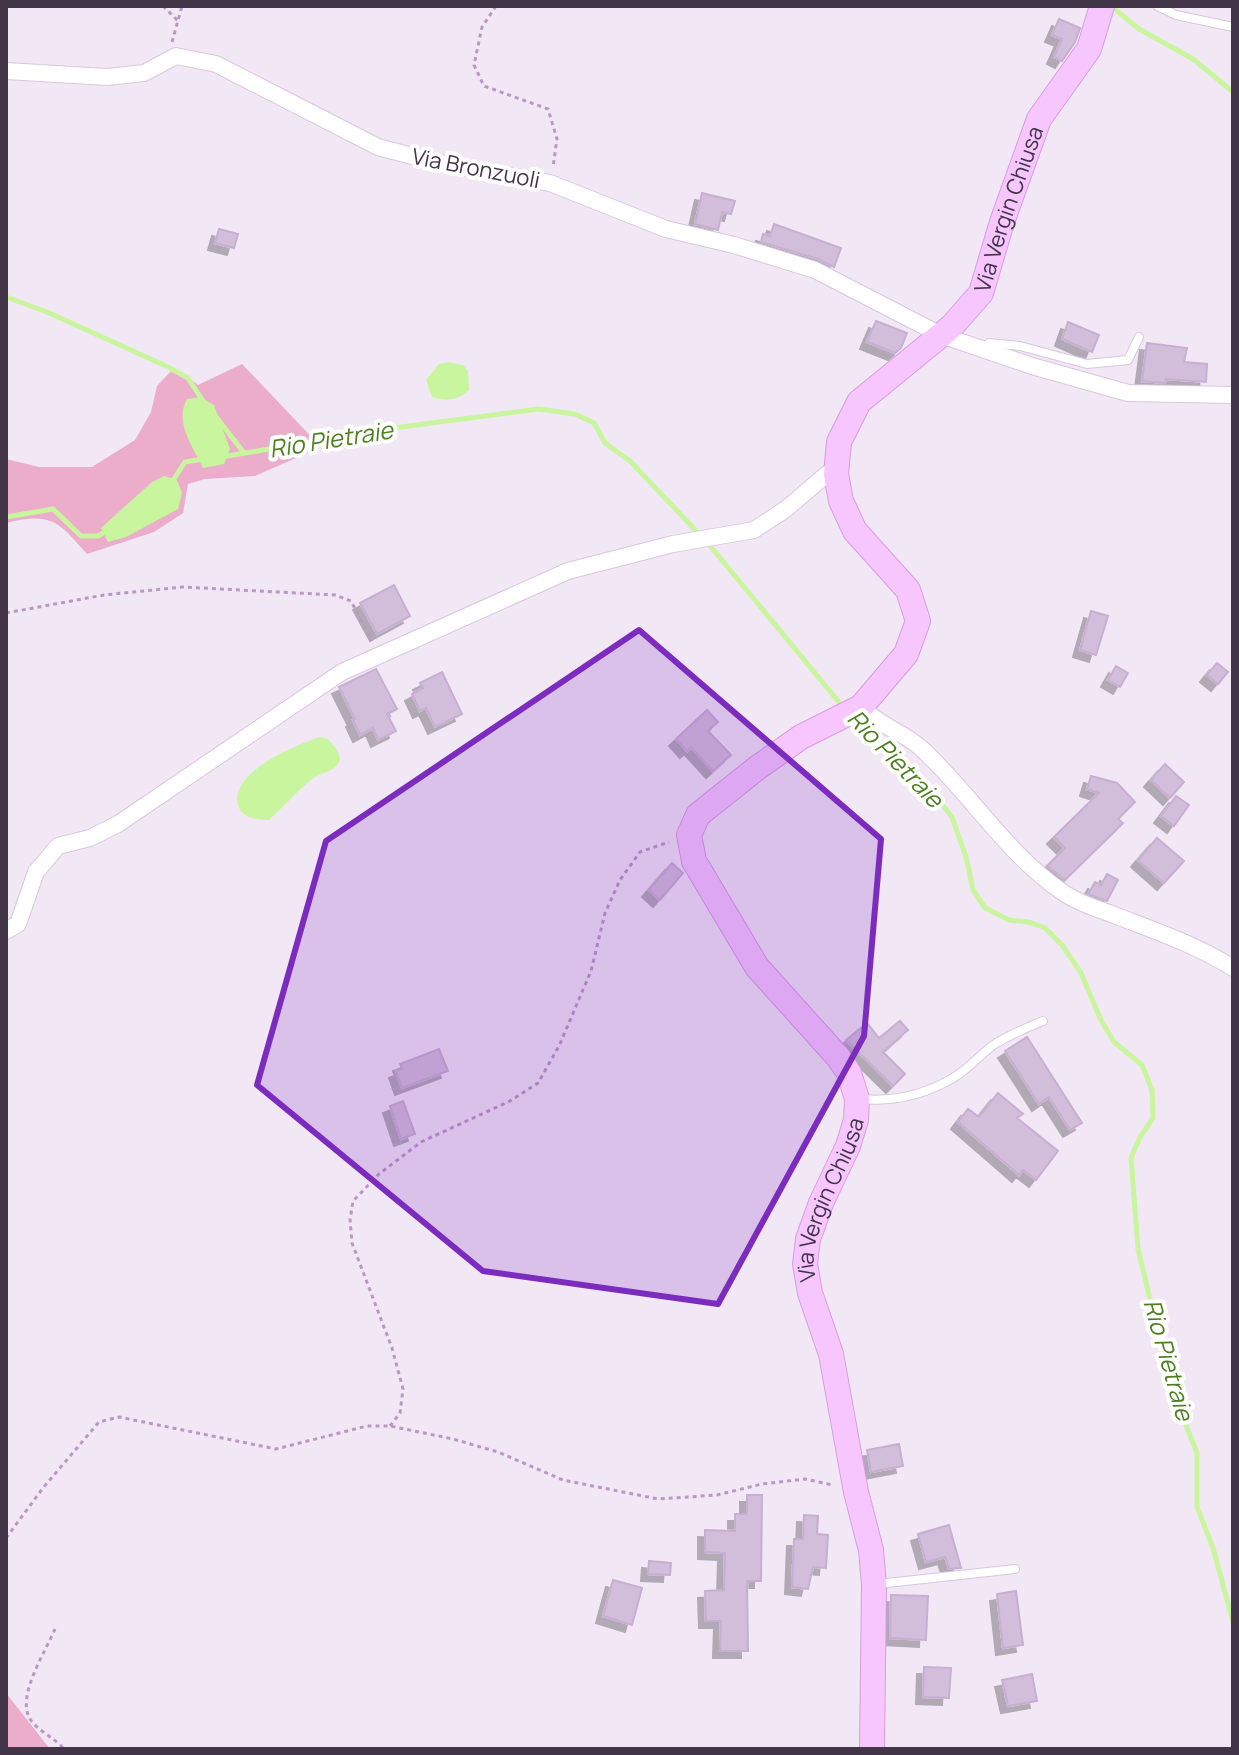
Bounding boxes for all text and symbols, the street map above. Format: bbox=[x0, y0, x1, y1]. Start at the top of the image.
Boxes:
street label: Via Vergin Chiusa bbox=[967, 122, 1050, 296]
street label: Via Bronzuoli bbox=[409, 141, 543, 195]
water label: Rio Pietraie bbox=[267, 412, 397, 465]
water label: Rio Pietraie bbox=[841, 702, 953, 816]
street label: Via Vergin Chiusa bbox=[790, 1114, 871, 1284]
water label: Rio Pietraie bbox=[1136, 1295, 1203, 1426]

